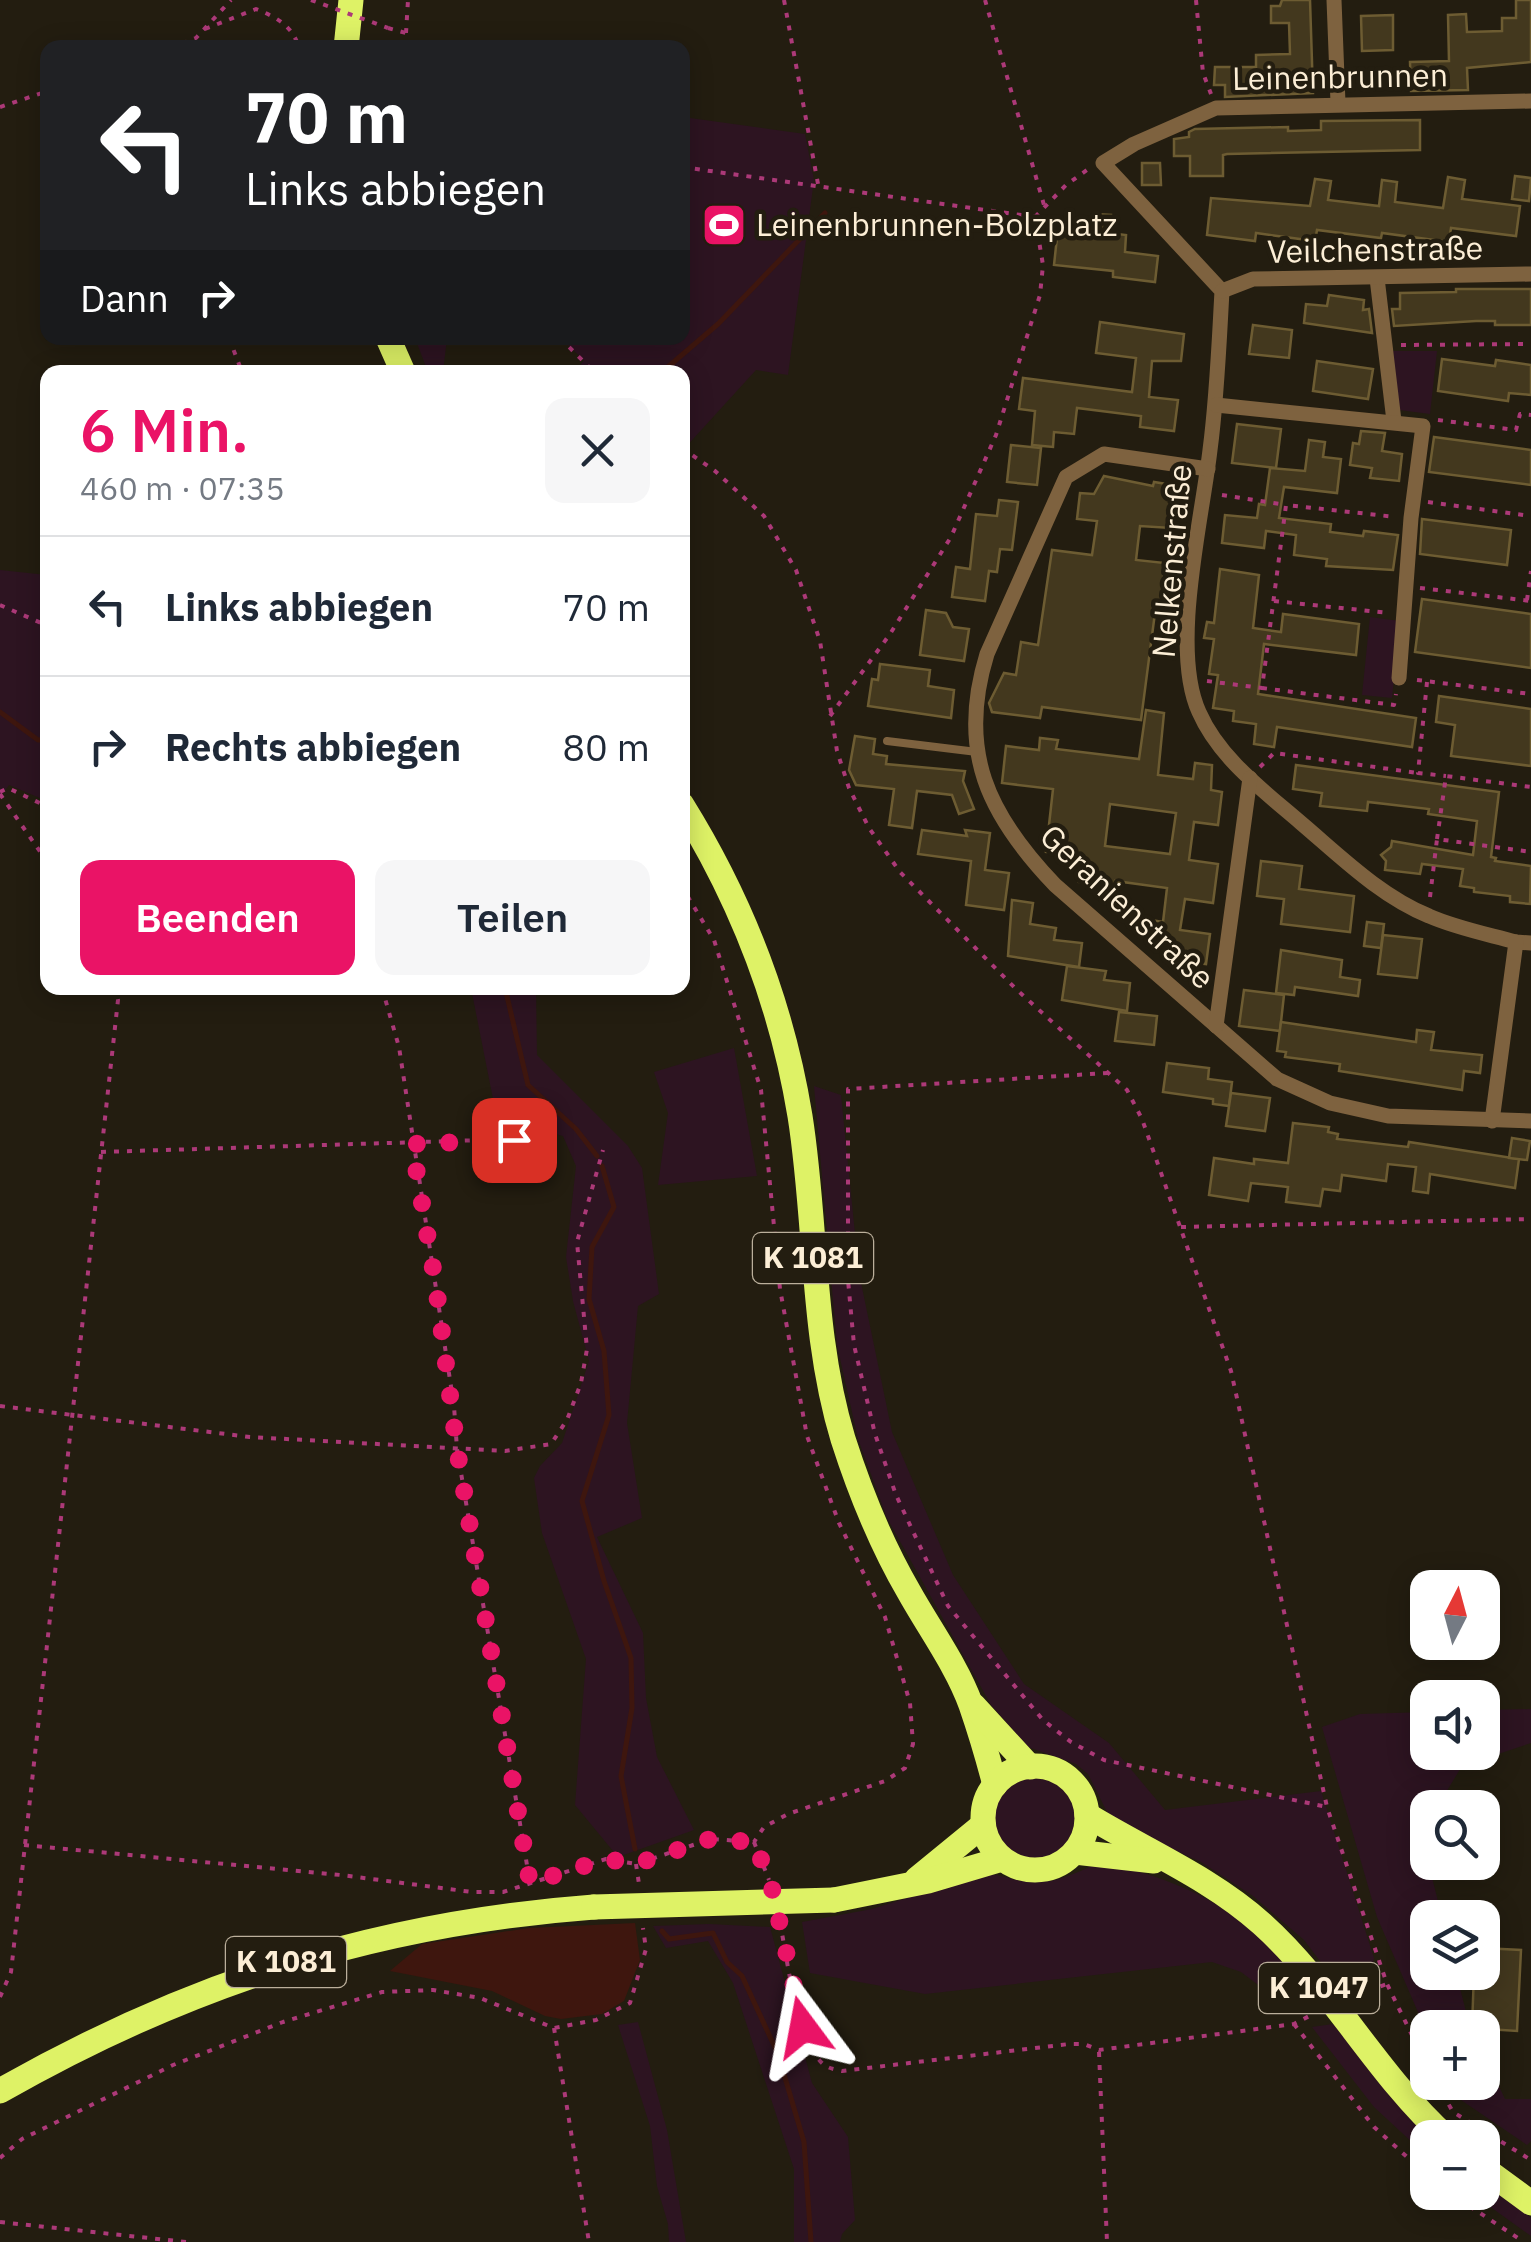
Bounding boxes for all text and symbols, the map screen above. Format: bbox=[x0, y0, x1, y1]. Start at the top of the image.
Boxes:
street label: Leinenbrunnen bbox=[1232, 53, 1448, 99]
text: 70 m bbox=[245, 71, 408, 162]
icon: left bbox=[80, 80, 210, 210]
text: Links abbiegen bbox=[245, 159, 546, 217]
sports icon: Leinenbrunnen-Bolzplatz bbox=[701, 202, 747, 248]
place label: Leinenbrunnen-Bolzplatz bbox=[756, 203, 1117, 245]
street label: Veilchenstraße bbox=[1267, 226, 1483, 272]
icon: right bbox=[189, 270, 244, 325]
text: Dann bbox=[80, 273, 169, 322]
text: 6 Min. bbox=[80, 390, 249, 469]
button: close bbox=[545, 398, 650, 503]
street label: Nelkenstraße bbox=[1142, 462, 1200, 660]
text: 460 m · 07:35 bbox=[80, 467, 285, 509]
icon: left bbox=[80, 579, 135, 634]
text: Links abbiegen bbox=[165, 582, 433, 631]
text: 70 m bbox=[562, 582, 650, 631]
icon: right bbox=[80, 719, 135, 774]
text: Rechts abbiegen bbox=[165, 722, 461, 771]
text: 80 m bbox=[562, 722, 650, 771]
street label: Geranienstraße bbox=[1032, 815, 1224, 998]
button: Beenden bbox=[80, 860, 355, 975]
button: Teilen bbox=[375, 860, 650, 975]
pin bbox=[472, 1098, 557, 1183]
icon: arrive bbox=[487, 1113, 542, 1168]
road number: K 1081 bbox=[753, 1233, 873, 1283]
north arrow bbox=[1410, 1570, 1500, 1660]
map controls bbox=[1410, 1570, 1500, 2210]
button: sound bbox=[1410, 1680, 1500, 1770]
button: search bbox=[1410, 1790, 1500, 1880]
button: layers bbox=[1410, 1900, 1500, 1990]
road number: K 1081 bbox=[226, 1937, 346, 1987]
road number: K 1047 bbox=[1259, 1963, 1379, 2013]
position arrow bbox=[751, 1975, 855, 2079]
button: + bbox=[1410, 2010, 1500, 2100]
button: − bbox=[1410, 2120, 1500, 2210]

